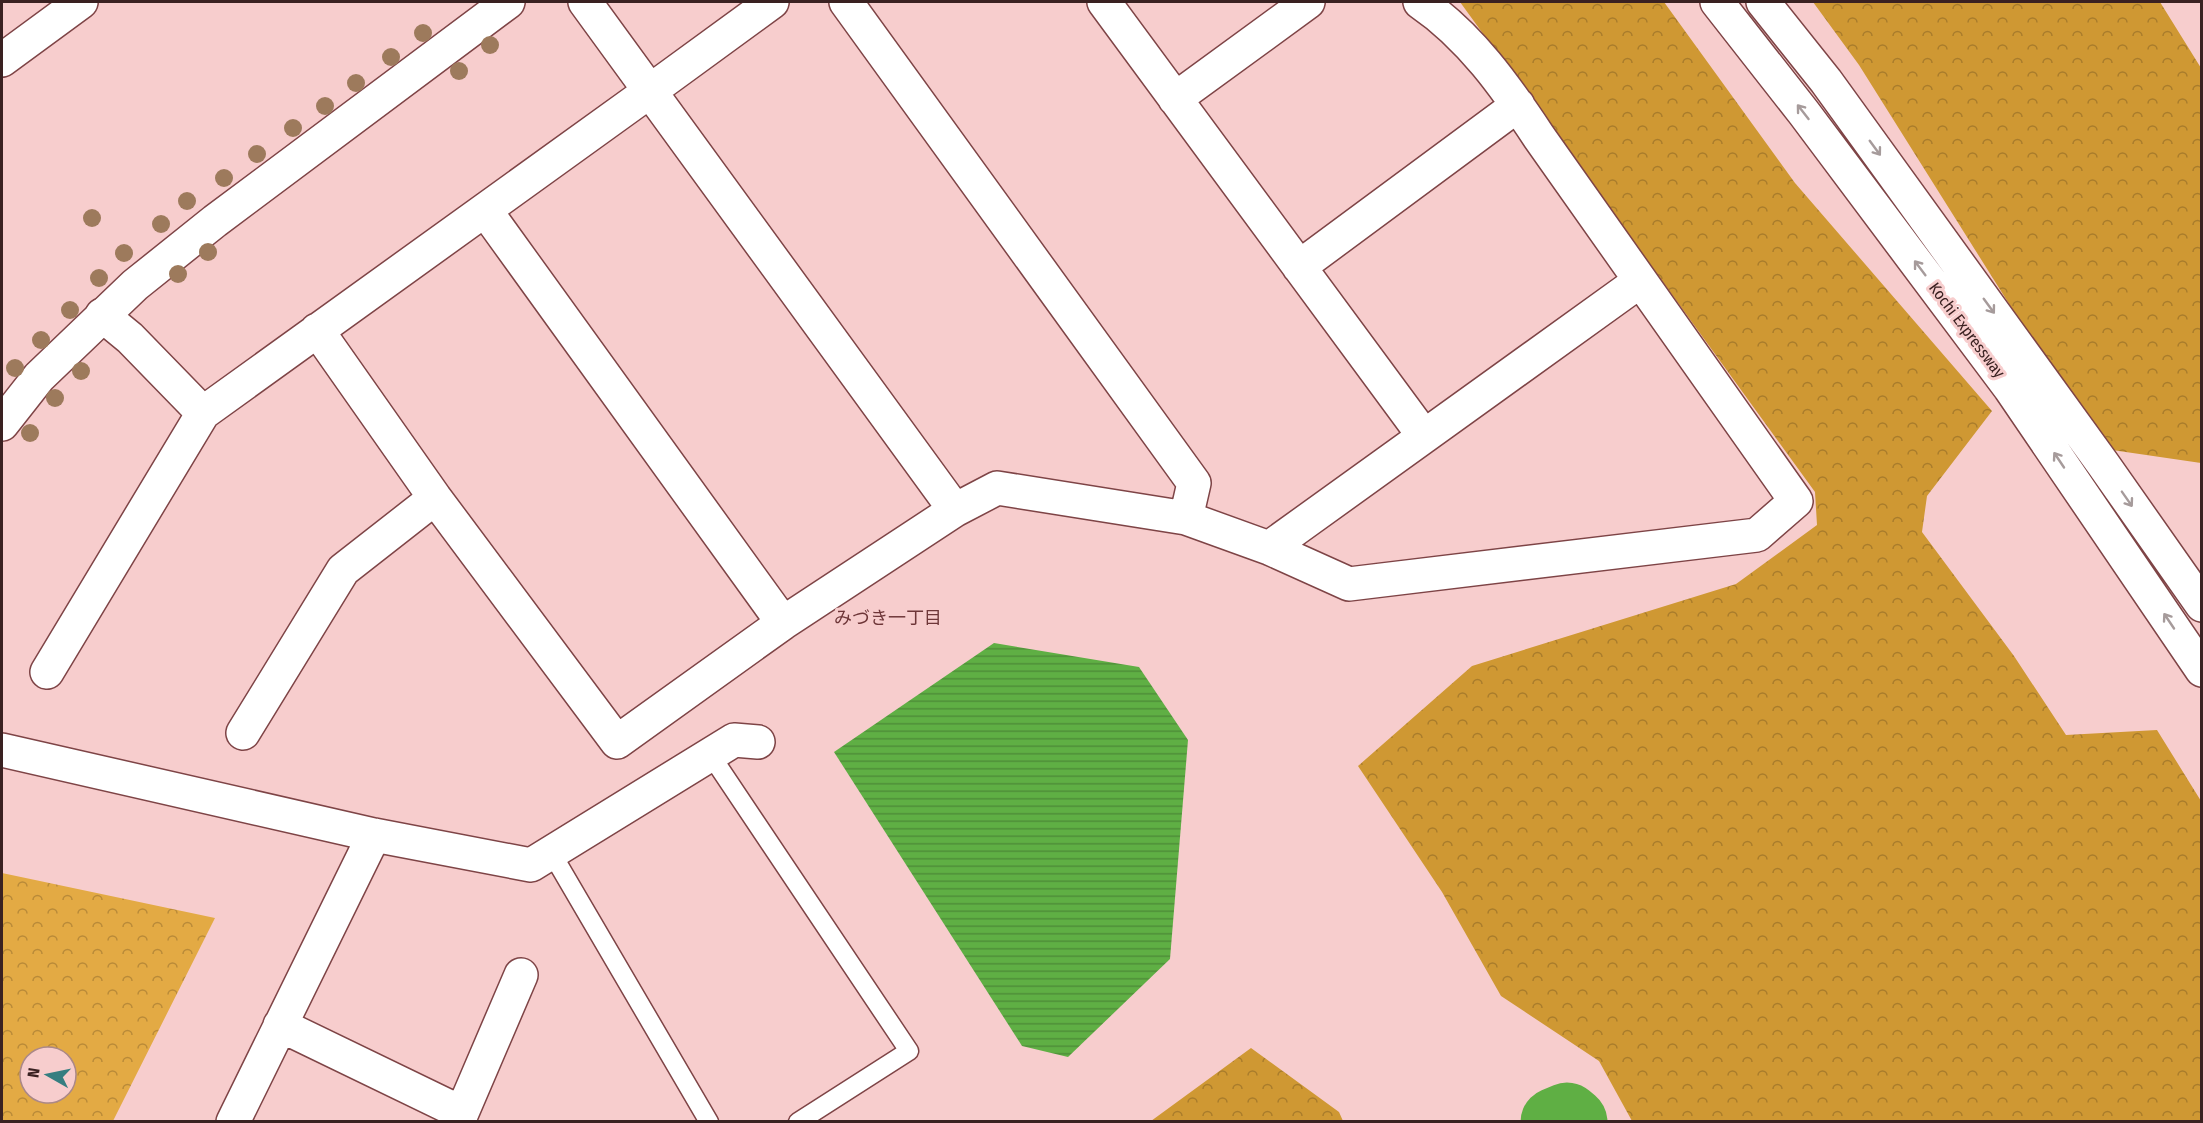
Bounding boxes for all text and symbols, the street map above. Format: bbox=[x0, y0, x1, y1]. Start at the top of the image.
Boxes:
one-way arrow bbox=[1797, 104, 1810, 120]
one-way arrow bbox=[1869, 140, 1881, 156]
one-way arrow bbox=[1914, 260, 1927, 276]
street label: Kochi Expressway bbox=[1925, 279, 2009, 382]
one-way arrow bbox=[1983, 298, 1995, 314]
one-way arrow bbox=[2053, 452, 2065, 468]
one-way arrow bbox=[2121, 490, 2133, 507]
district label: みづき一丁目 bbox=[834, 607, 942, 629]
one-way arrow bbox=[2163, 613, 2175, 630]
north arrow bbox=[18, 1045, 78, 1105]
text: N bbox=[24, 1067, 44, 1079]

